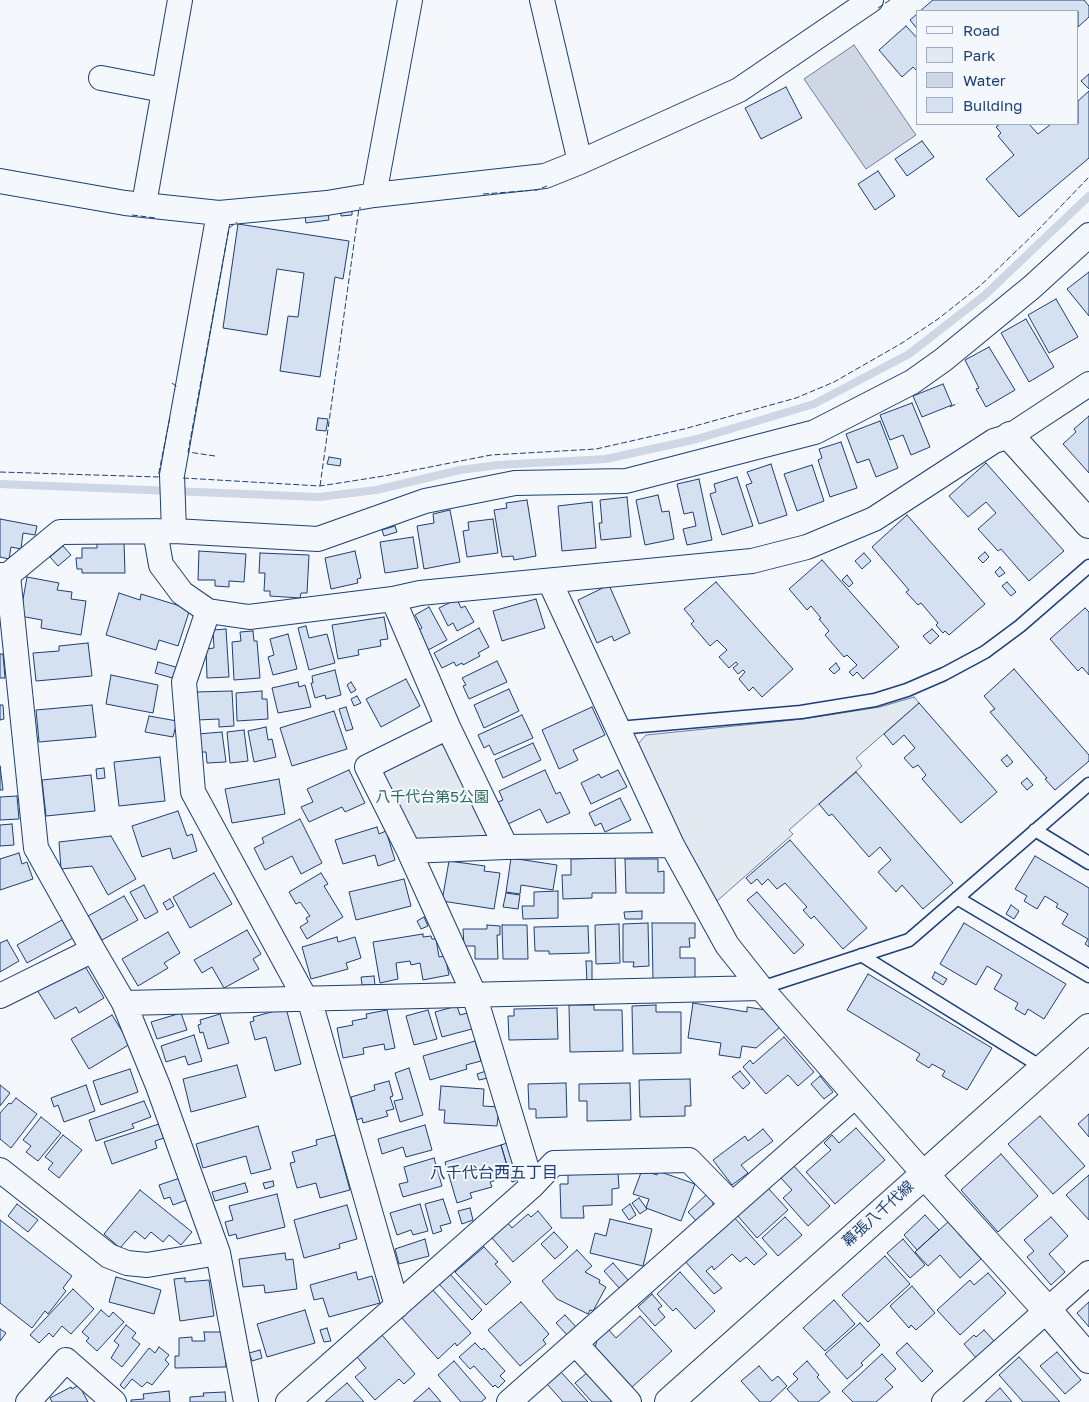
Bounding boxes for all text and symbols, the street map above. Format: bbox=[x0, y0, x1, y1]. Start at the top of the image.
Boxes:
legend bbox=[916, 10, 1079, 125]
text: Road bbox=[963, 21, 1000, 39]
text: Park bbox=[963, 46, 995, 64]
text: Water bbox=[963, 71, 1006, 89]
text: Building bbox=[963, 96, 1023, 114]
park label: 八千代台第5公園 bbox=[375, 788, 489, 806]
district label: 八千代台西五丁目 bbox=[430, 1163, 558, 1183]
street label: 幕張八千代線 bbox=[839, 1177, 917, 1251]

